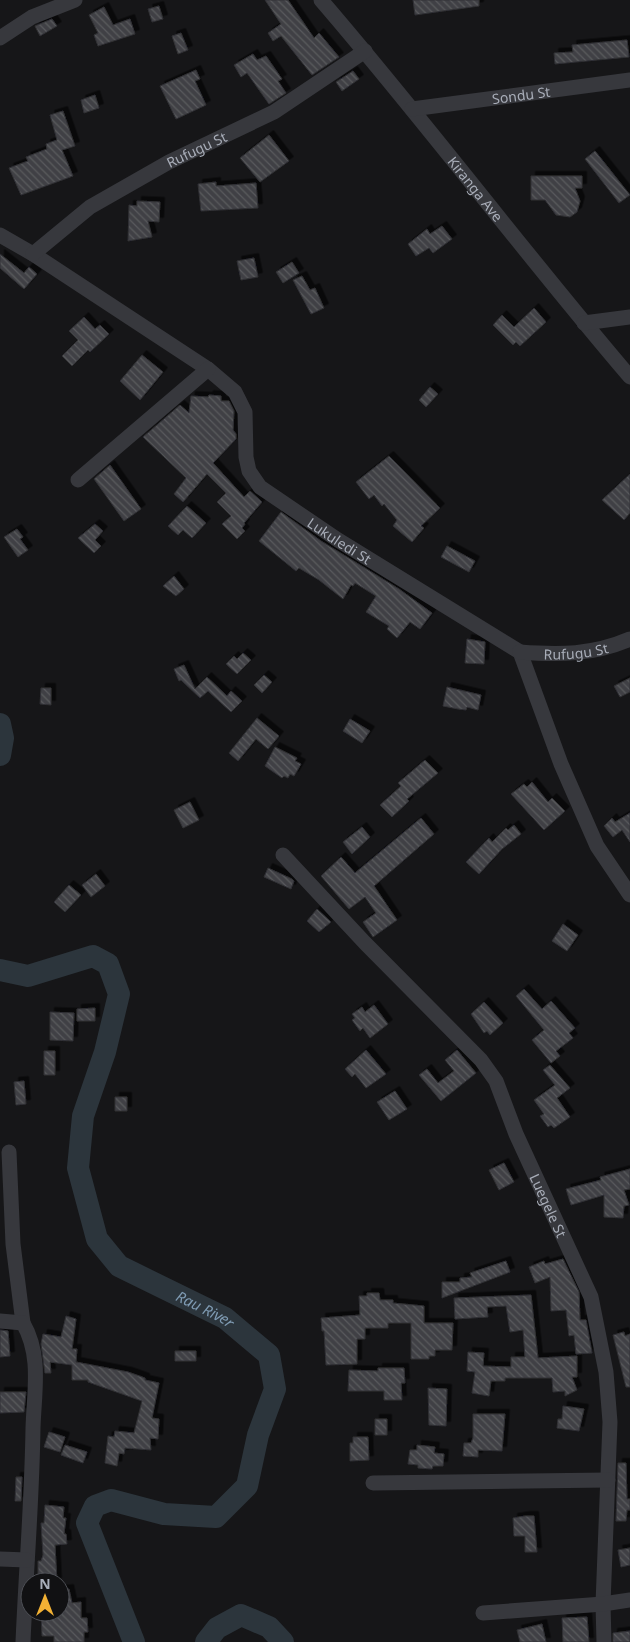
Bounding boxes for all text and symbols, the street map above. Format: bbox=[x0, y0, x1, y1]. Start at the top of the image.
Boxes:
street label: Sondu St bbox=[491, 81, 551, 108]
street label: Rufugu St bbox=[163, 127, 229, 171]
street label: Kiranga Ave bbox=[444, 152, 508, 225]
street label: Lukuledi St bbox=[304, 513, 375, 568]
street label: Rufugu St bbox=[544, 638, 610, 663]
street label: Luegele St bbox=[526, 1170, 572, 1240]
water label: Rau River bbox=[173, 1286, 240, 1333]
north arrow bbox=[20, 1572, 70, 1622]
text: N bbox=[39, 1574, 51, 1593]

